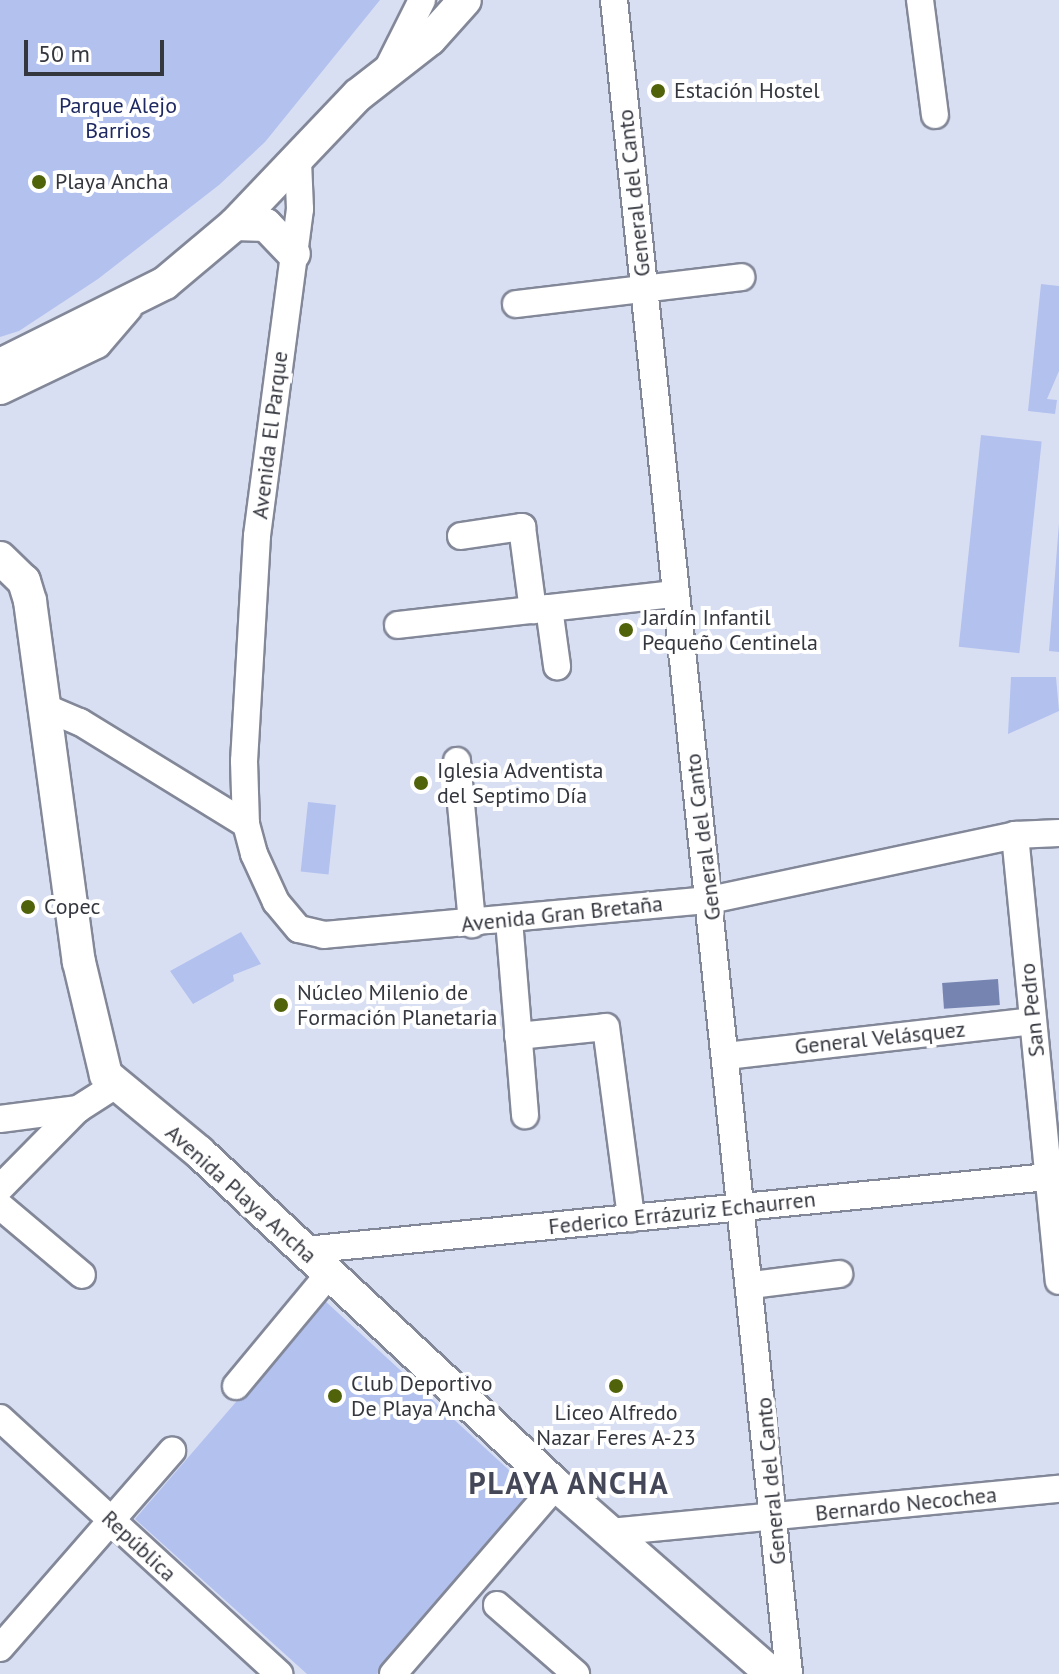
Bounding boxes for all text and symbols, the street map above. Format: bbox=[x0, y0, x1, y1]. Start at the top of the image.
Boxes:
scale bar bbox=[28, 24, 168, 74]
text: 50 m bbox=[38, 38, 90, 69]
place label: Estación Hostel bbox=[674, 78, 820, 104]
marker: Estación Hostel bbox=[649, 82, 667, 100]
park label: Parque Alejo Barrios bbox=[59, 92, 177, 144]
street label: General del Canto bbox=[612, 108, 656, 278]
place label: Playa Ancha bbox=[55, 169, 169, 195]
marker: Playa Ancha bbox=[30, 173, 48, 191]
street label: Avenida El Parque bbox=[247, 349, 293, 521]
place label: Jardín Infantil Pequeño Centinela bbox=[642, 604, 818, 656]
marker: Jardín Infantil Pequeño Centinela bbox=[617, 621, 635, 639]
street label: General del Canto bbox=[680, 752, 726, 922]
place label: Iglesia Adventista del Septimo Día bbox=[437, 757, 604, 808]
marker: Iglesia Adventista del Septimo Día bbox=[412, 774, 430, 792]
street label: Avenida Gran Bretaña bbox=[460, 890, 664, 938]
place label: Copec bbox=[44, 894, 100, 920]
marker: Copec bbox=[19, 898, 37, 916]
street label: San Pedro bbox=[1014, 962, 1050, 1058]
place label: Núcleo Milenio de Formación Planetaria bbox=[297, 979, 497, 1030]
marker: Núcleo Milenio de Formación Planetaria bbox=[272, 996, 290, 1014]
street label: General Velásquez bbox=[793, 1016, 967, 1060]
street label: Avenida Playa Ancha bbox=[160, 1119, 322, 1269]
street label: Federico Errázuriz Echaurren bbox=[547, 1186, 817, 1240]
place label: Club Deportivo De Playa Ancha bbox=[351, 1370, 497, 1422]
marker: Liceo Alfredo Nazar Feres A-23 bbox=[607, 1377, 625, 1395]
marker: Club Deportivo De Playa Ancha bbox=[326, 1387, 344, 1405]
street label: General del Canto bbox=[751, 1396, 791, 1566]
place label: Liceo Alfredo Nazar Feres A-23 bbox=[536, 1399, 696, 1450]
district label: PLAYA ANCHA bbox=[467, 1465, 671, 1501]
street label: Bernardo Necochea bbox=[814, 1481, 998, 1527]
street label: República bbox=[96, 1505, 182, 1587]

